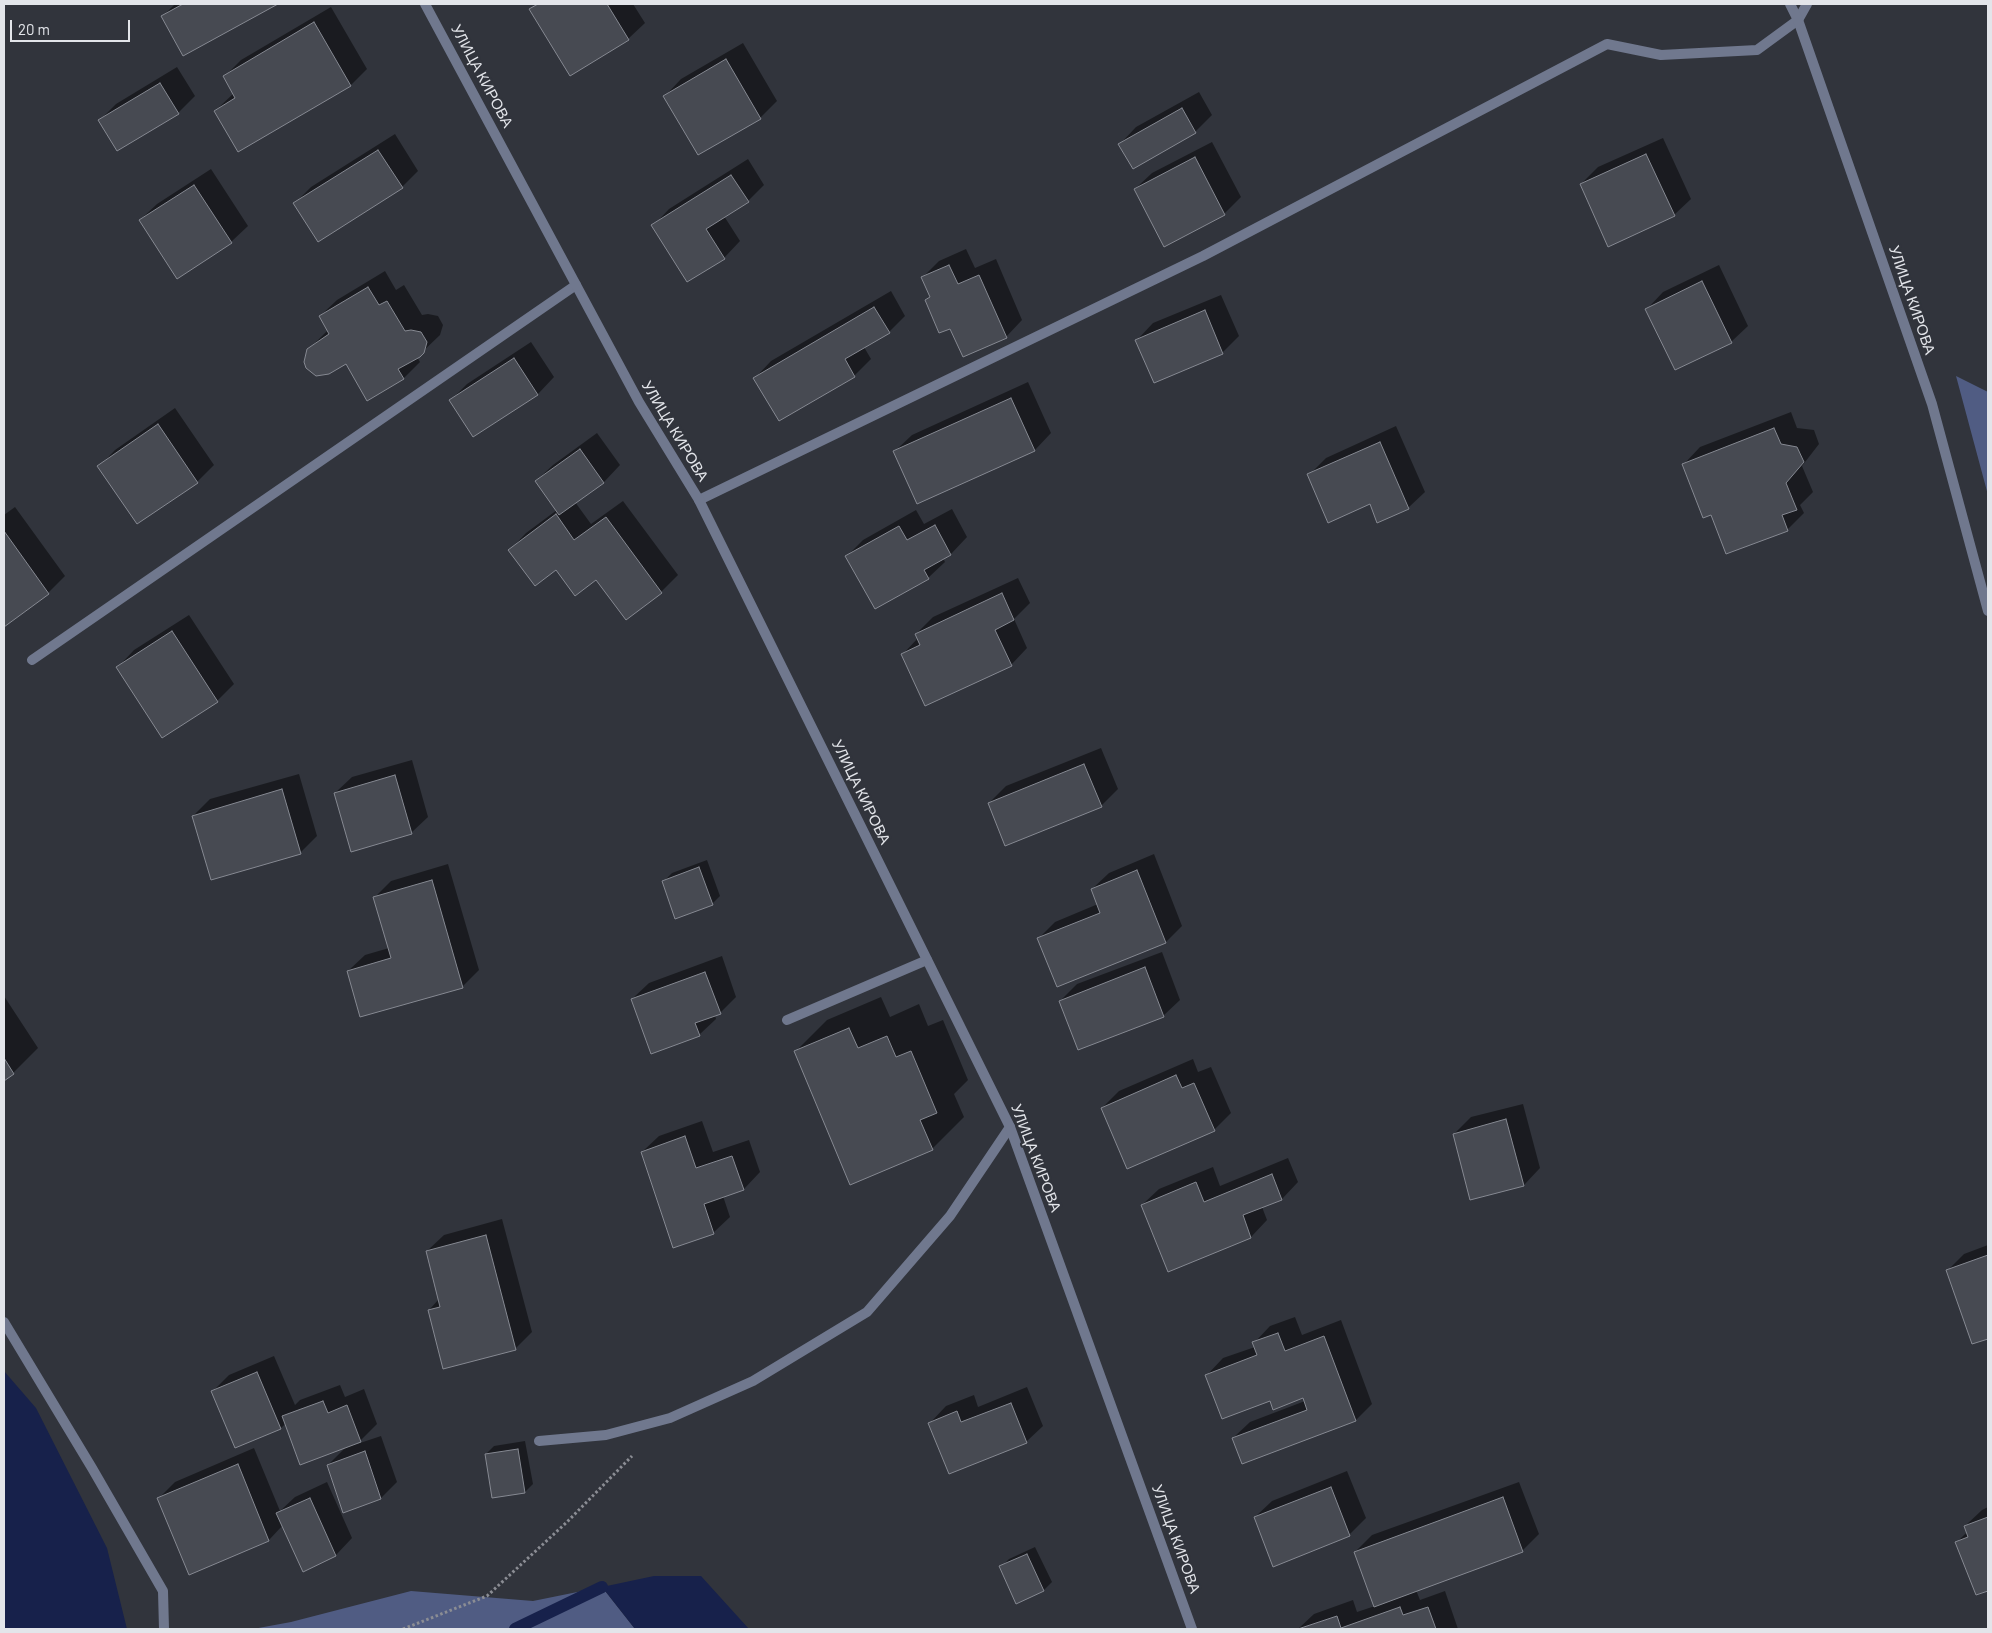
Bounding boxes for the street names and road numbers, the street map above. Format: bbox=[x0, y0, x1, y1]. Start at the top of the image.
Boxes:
street label: УЛИЦА КИРОВА bbox=[447, 21, 517, 131]
street label: УЛИЦА КИРОВА bbox=[1885, 243, 1939, 357]
street label: УЛИЦА КИРОВА bbox=[638, 377, 712, 485]
street label: УЛИЦА КИРОВА bbox=[828, 737, 894, 847]
street label: УЛИЦА КИРОВА bbox=[1007, 1101, 1065, 1215]
street label: УЛИЦА КИРОВА bbox=[1148, 1482, 1204, 1596]

